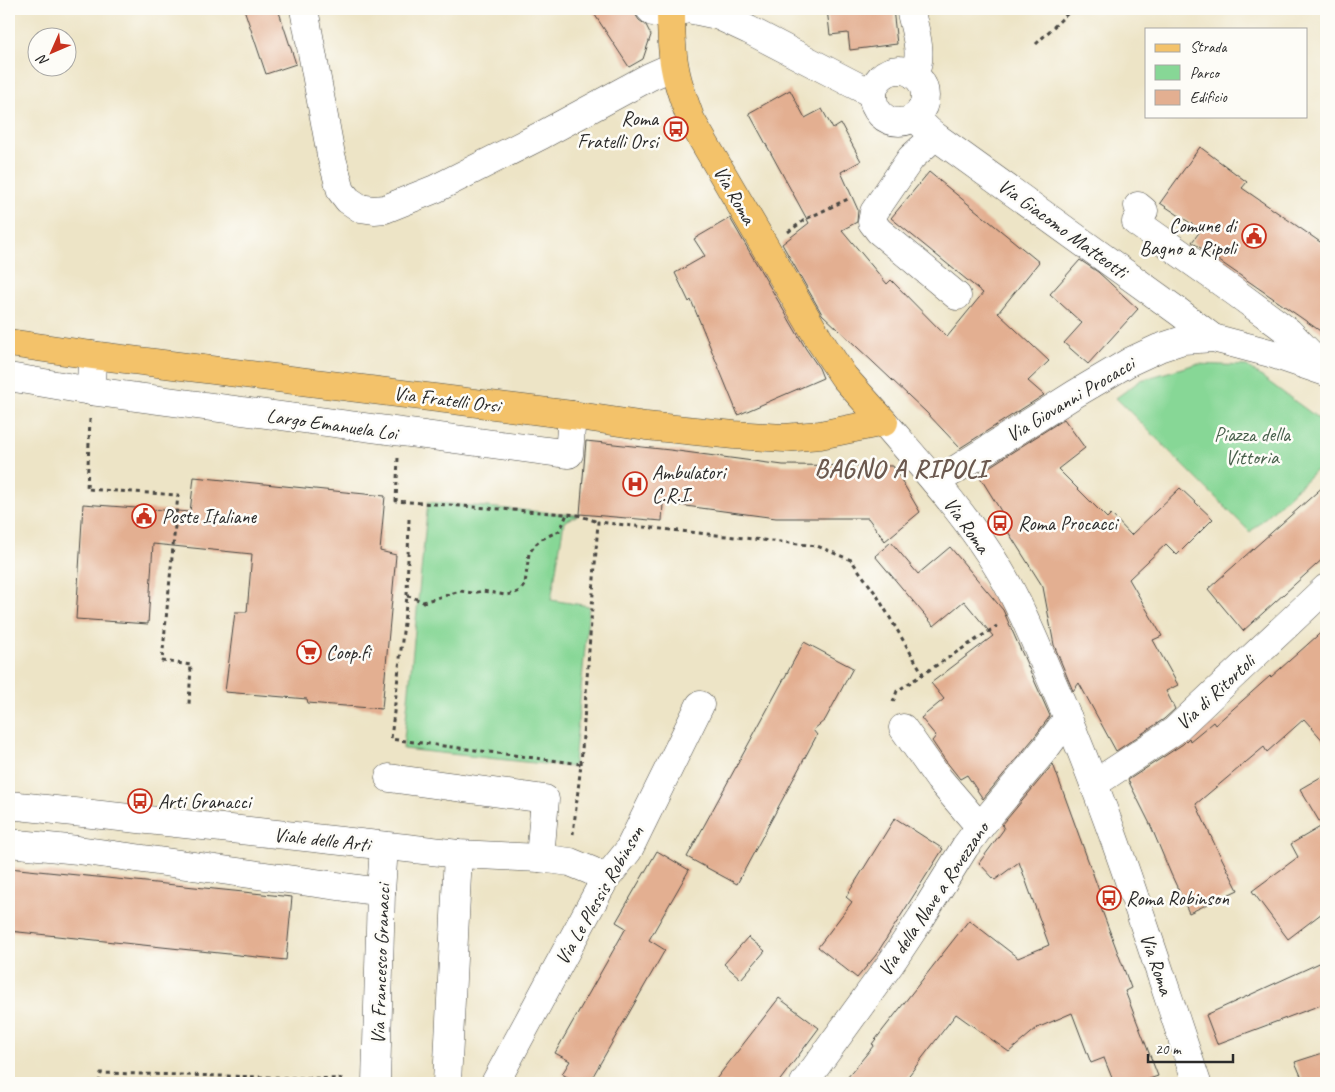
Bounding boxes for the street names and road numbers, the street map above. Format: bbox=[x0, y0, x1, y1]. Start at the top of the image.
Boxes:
street label: Via Roma bbox=[708, 162, 762, 230]
street label: Via Giacomo Matteotti bbox=[993, 173, 1134, 285]
street label: Via Giovanni Procacci bbox=[1002, 350, 1141, 448]
street label: Via Fratelli Orsi bbox=[392, 381, 504, 419]
street label: Largo Emanuela Loi bbox=[265, 403, 401, 446]
street label: Via Roma bbox=[938, 492, 996, 559]
street label: Via di Ritortoli bbox=[1171, 648, 1262, 735]
street label: Via della Nave a Rovezzano bbox=[873, 816, 995, 981]
street label: Via Le Plessis Robinson bbox=[549, 820, 650, 969]
street label: Viale delle Arti bbox=[273, 822, 373, 857]
street label: Via Francesco Granacci bbox=[365, 881, 396, 1045]
street label: Via Roma bbox=[1134, 930, 1179, 999]

